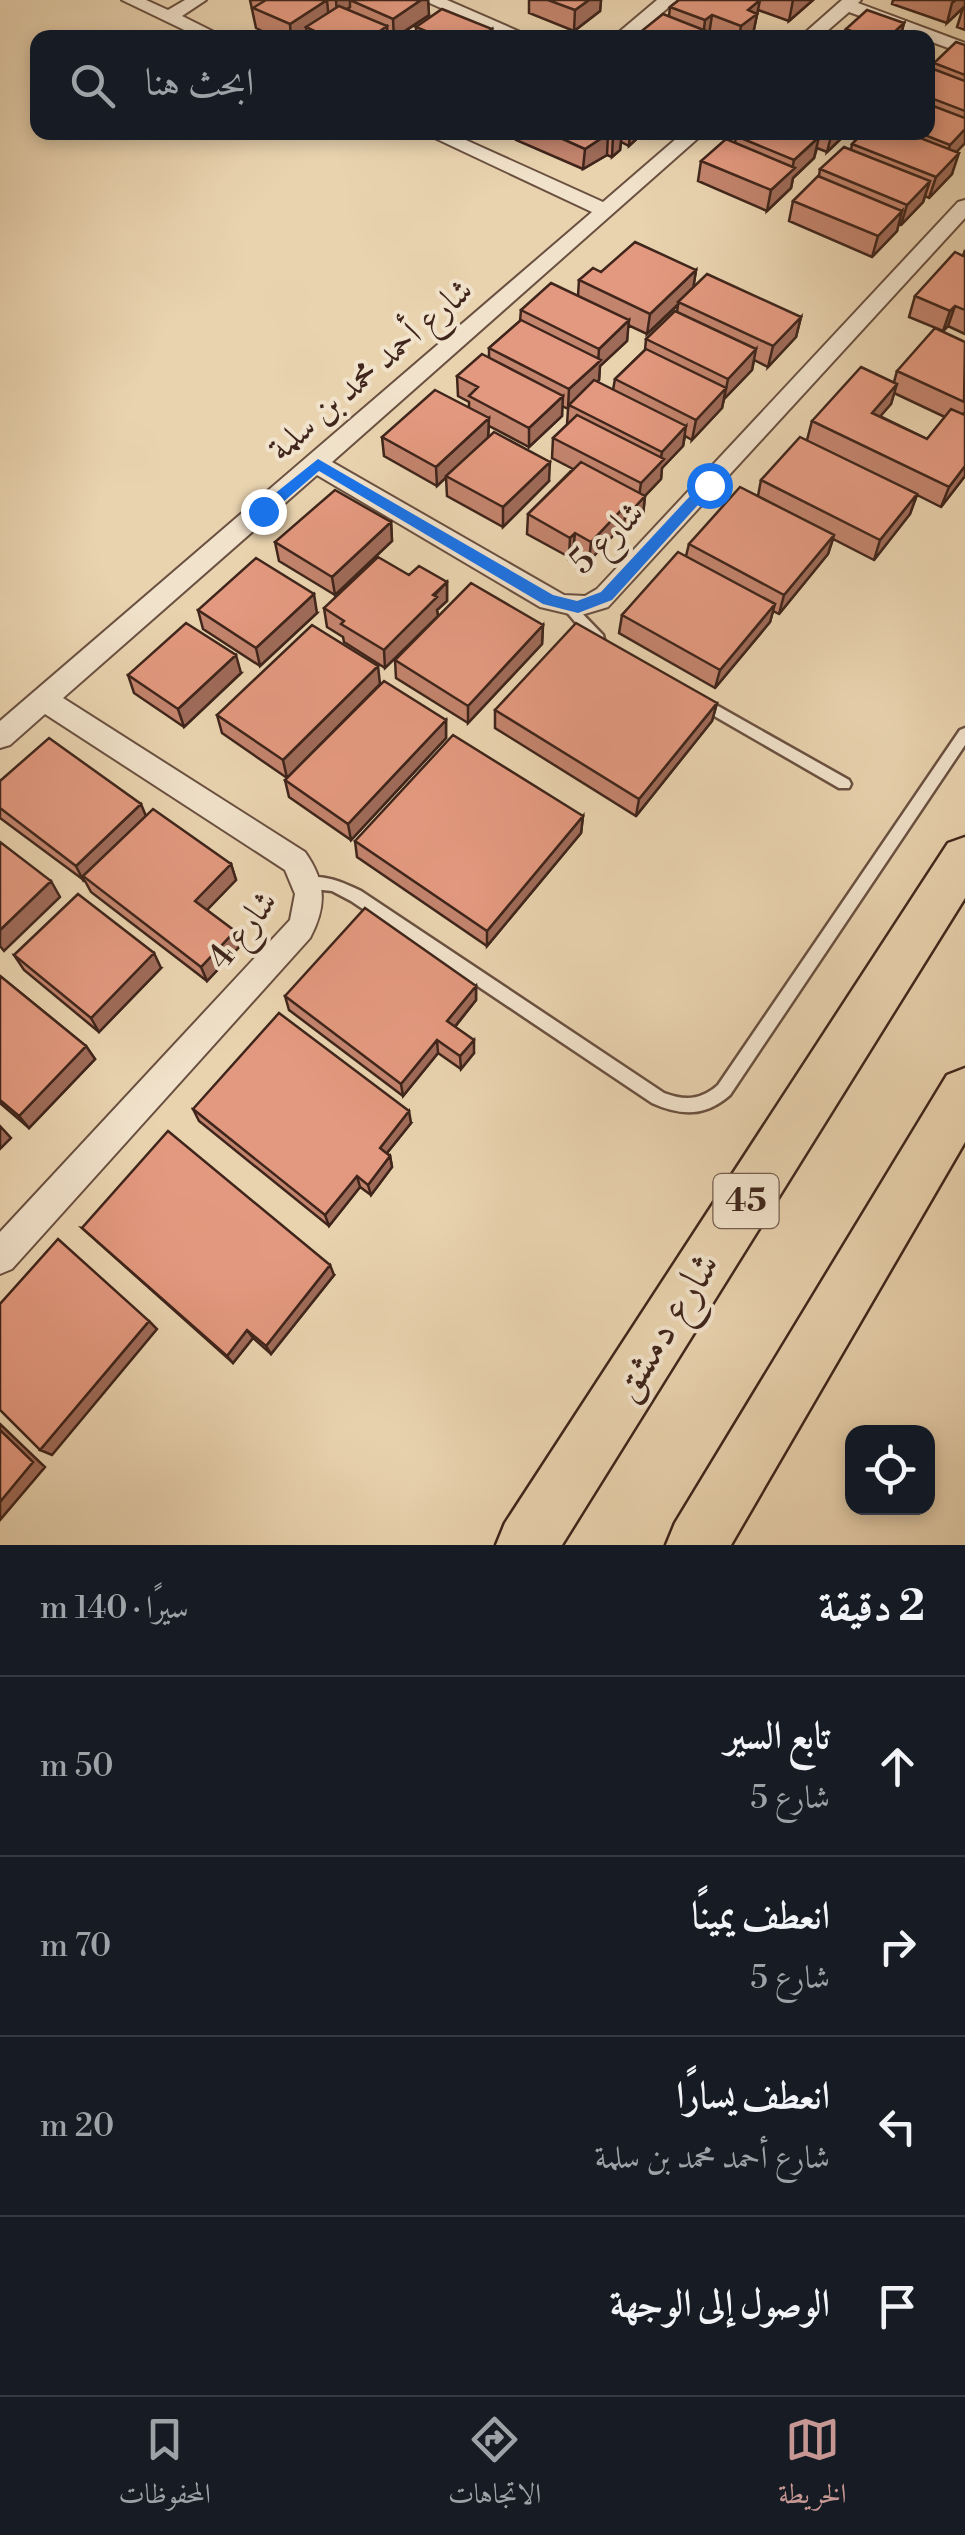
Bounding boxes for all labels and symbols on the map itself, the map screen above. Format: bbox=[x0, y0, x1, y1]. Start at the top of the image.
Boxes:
street label: شارع أحمد محمد بن سلمة bbox=[257, 266, 486, 475]
route start bbox=[687, 463, 733, 509]
route end bbox=[241, 489, 287, 535]
street label: شارع 5 bbox=[561, 492, 657, 588]
street label: شارع 4 bbox=[199, 882, 292, 982]
road number: 45 bbox=[714, 1174, 778, 1228]
street label: شارع دمشق bbox=[600, 1243, 738, 1415]

